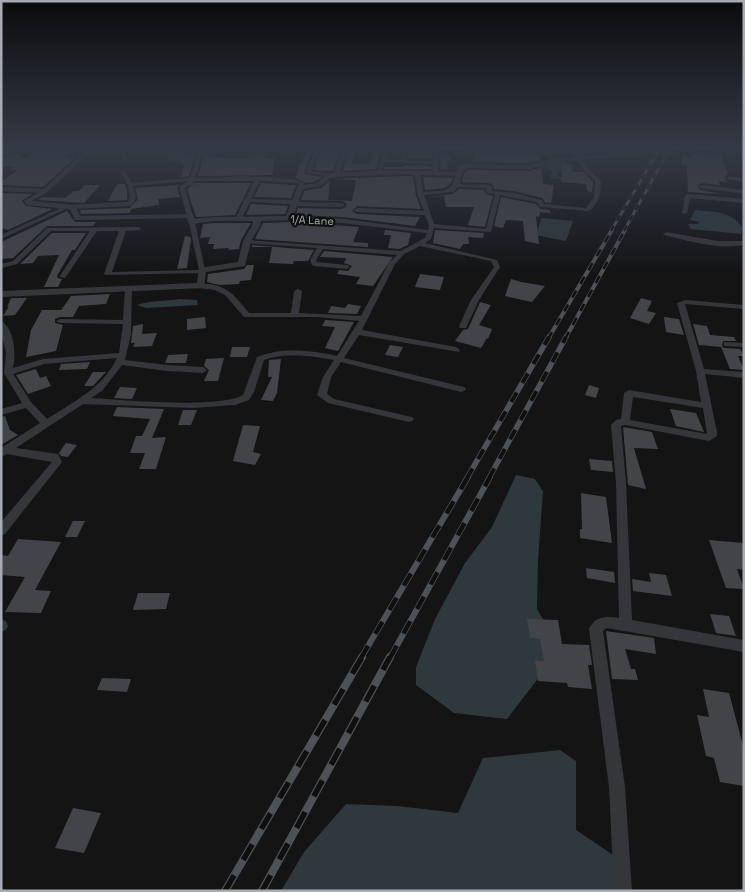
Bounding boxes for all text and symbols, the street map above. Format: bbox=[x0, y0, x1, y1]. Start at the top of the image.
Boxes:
street label: 1/A Lane bbox=[290, 212, 334, 228]

